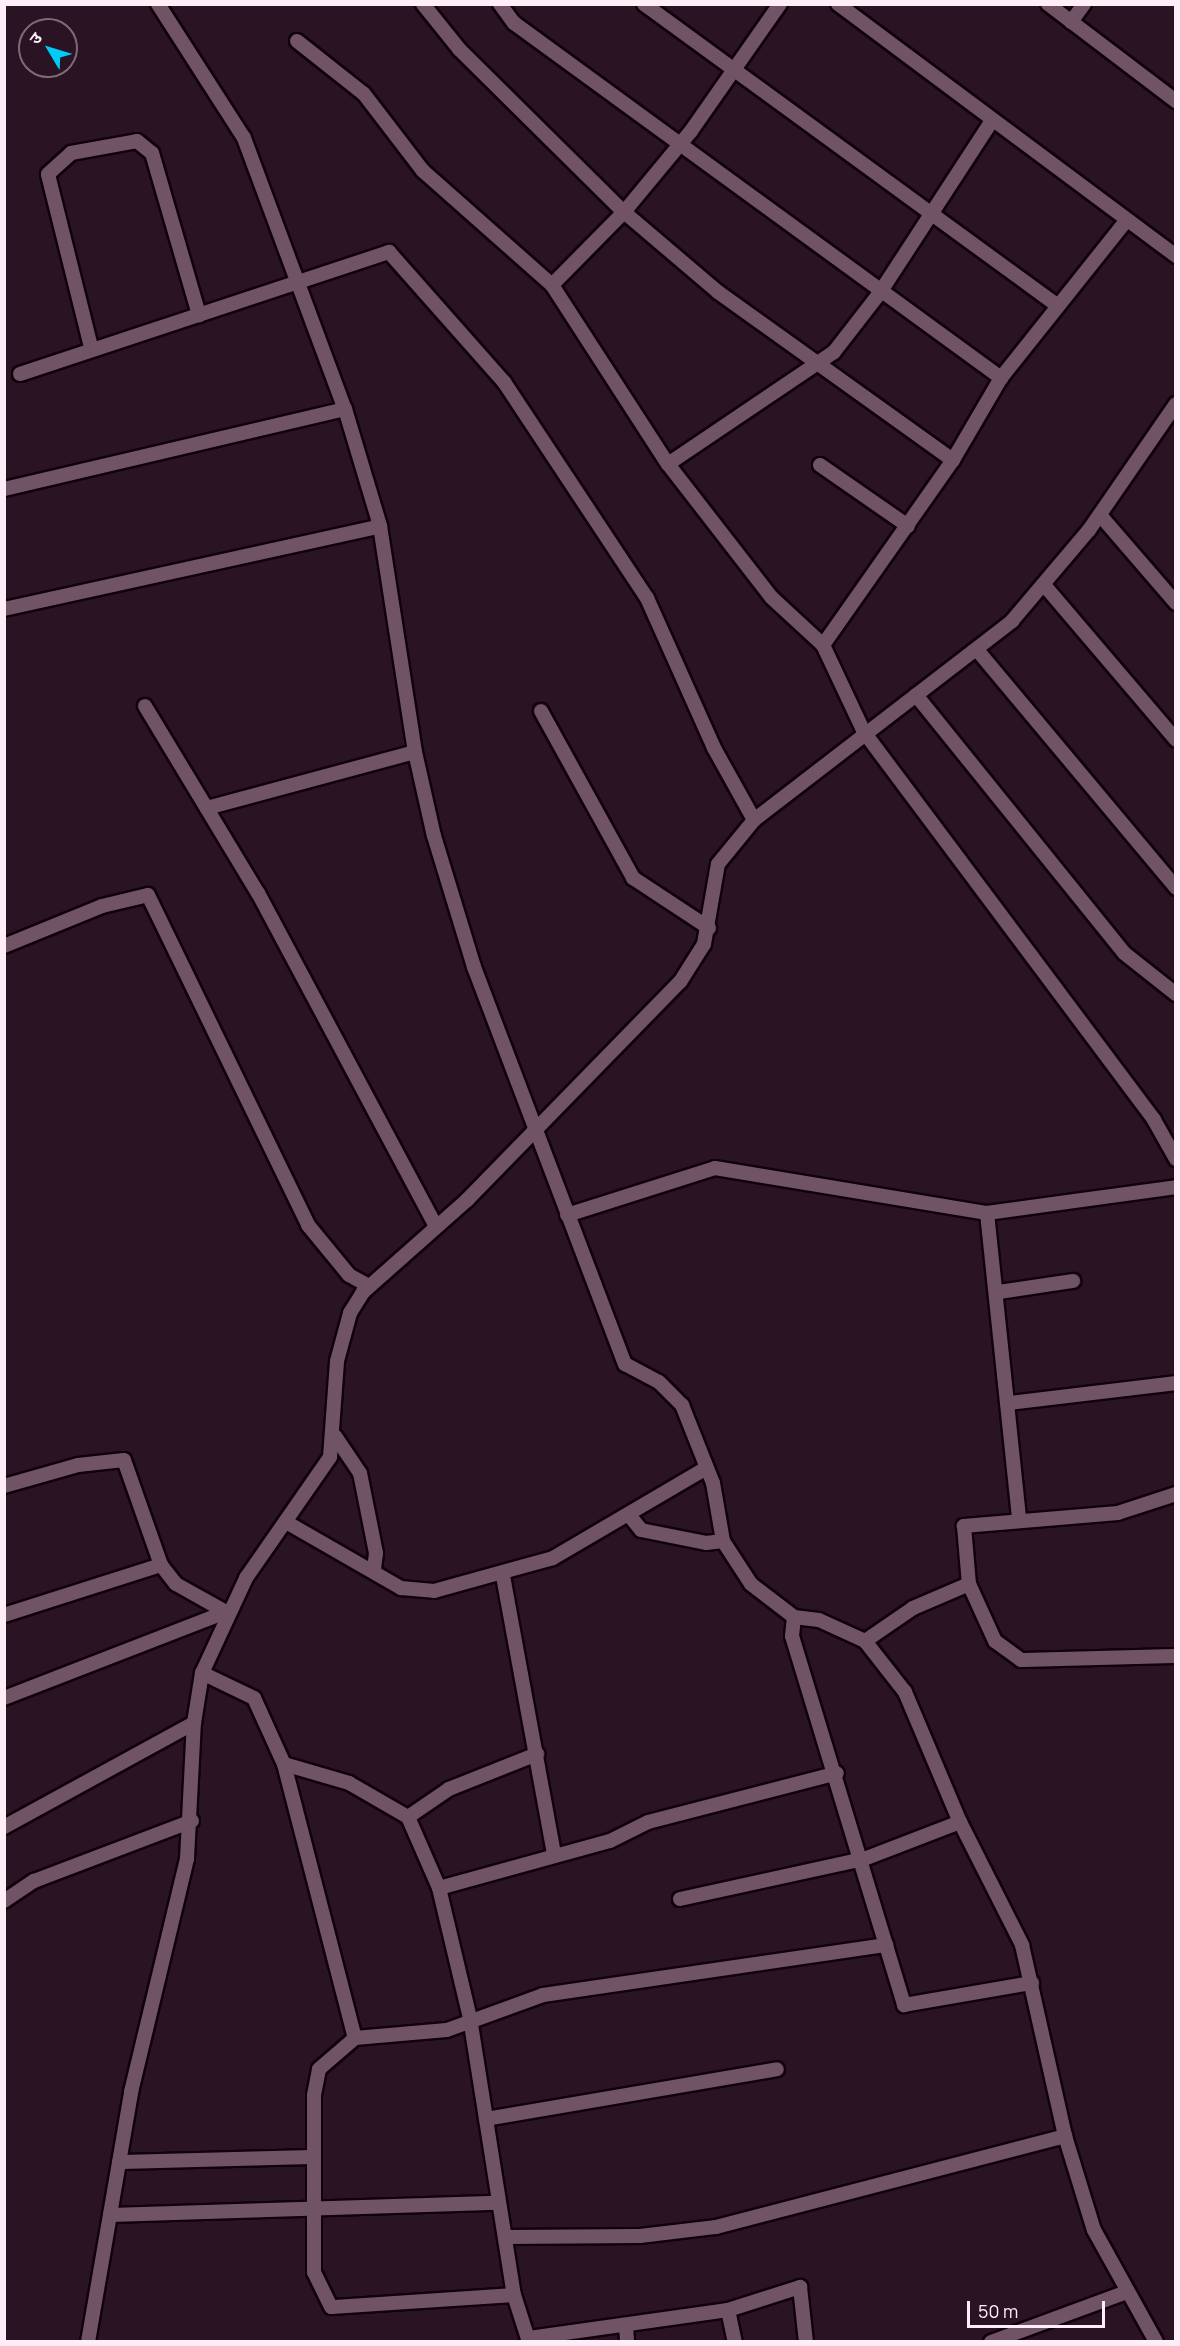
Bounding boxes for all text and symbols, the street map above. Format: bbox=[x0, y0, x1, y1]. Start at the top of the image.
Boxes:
north arrow bbox=[18, 18, 78, 78]
text: उ bbox=[24, 28, 47, 49]
scale bar bbox=[970, 2289, 1108, 2327]
text: 50 m bbox=[978, 2299, 1018, 2323]

